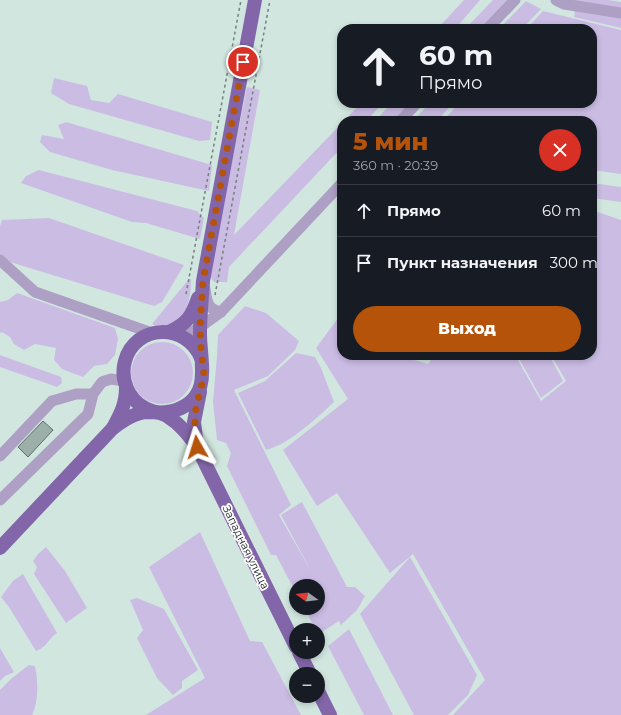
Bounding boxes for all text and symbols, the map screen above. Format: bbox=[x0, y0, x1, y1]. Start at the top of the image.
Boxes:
text: 60 m bbox=[419, 38, 493, 72]
icon: ahead bbox=[353, 40, 405, 92]
pin bbox=[226, 45, 260, 79]
icon: arrive bbox=[232, 51, 254, 73]
text: Прямо bbox=[419, 72, 482, 94]
text: 5 мин bbox=[353, 127, 428, 156]
button: close bbox=[539, 129, 581, 171]
text: 360 m · 20:39 bbox=[353, 157, 438, 173]
icon: ahead bbox=[353, 200, 375, 222]
text: Прямо bbox=[387, 201, 441, 220]
text: 60 m bbox=[542, 201, 581, 220]
icon: arrive bbox=[353, 252, 375, 274]
text: Пункт назначения bbox=[387, 253, 538, 272]
text: 300 m bbox=[550, 253, 598, 272]
button: Выход bbox=[353, 306, 581, 352]
position arrow bbox=[176, 426, 218, 468]
street label: Западная улица bbox=[220, 503, 272, 591]
north arrow bbox=[289, 579, 325, 615]
map controls bbox=[289, 579, 325, 703]
button: + bbox=[289, 623, 325, 659]
button: − bbox=[289, 667, 325, 703]

